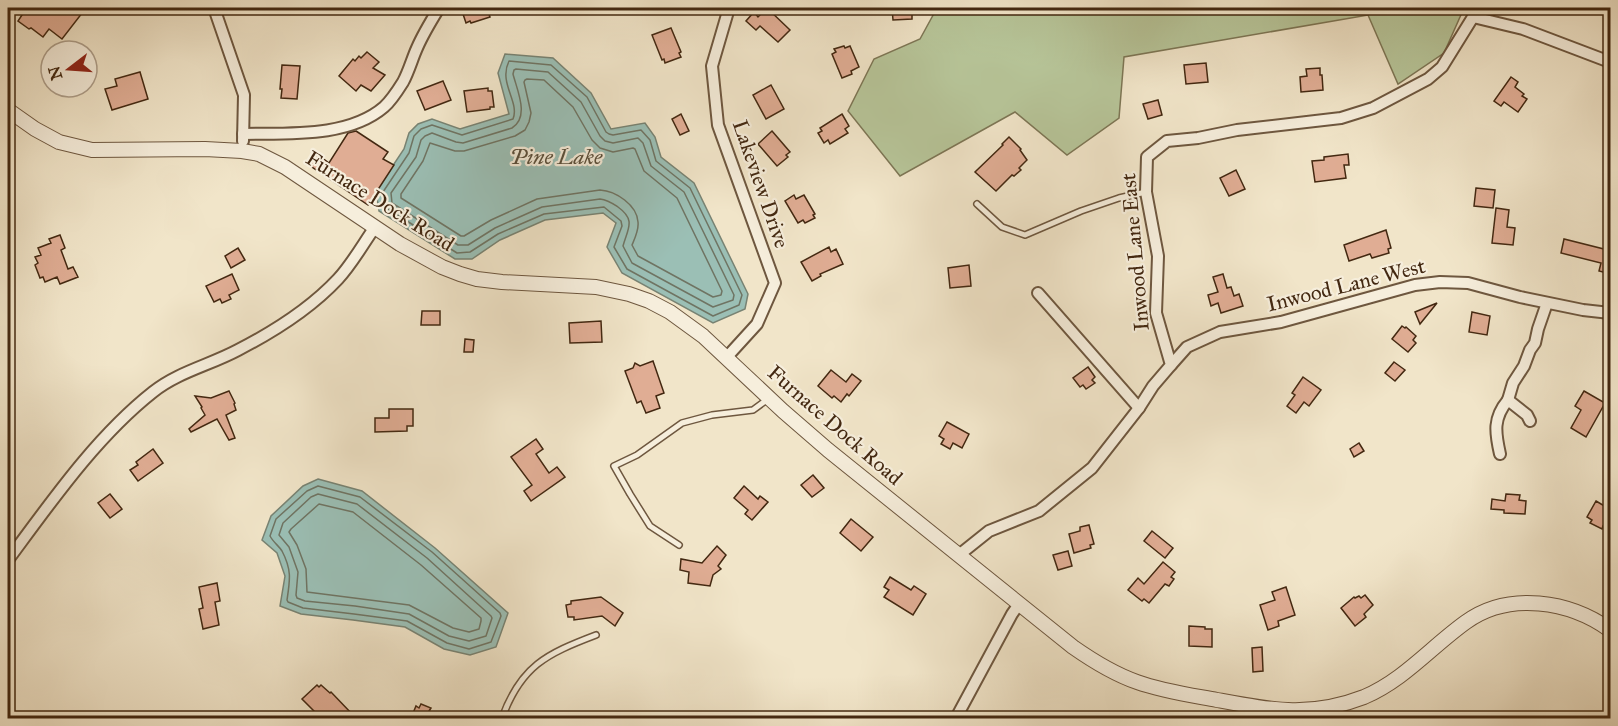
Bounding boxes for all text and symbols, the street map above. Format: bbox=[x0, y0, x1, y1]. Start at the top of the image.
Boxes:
north arrow bbox=[39, 39, 99, 99]
text: N bbox=[44, 64, 66, 83]
street label: Lakeview Drive bbox=[727, 116, 795, 252]
water label: Pine Lake bbox=[510, 143, 603, 170]
street label: Furnace Dock Road bbox=[301, 145, 459, 257]
street label: Inwood Lane East bbox=[1115, 171, 1155, 332]
street label: Inwood Lane West bbox=[1264, 253, 1428, 317]
street label: Furnace Dock Road bbox=[762, 359, 908, 491]

